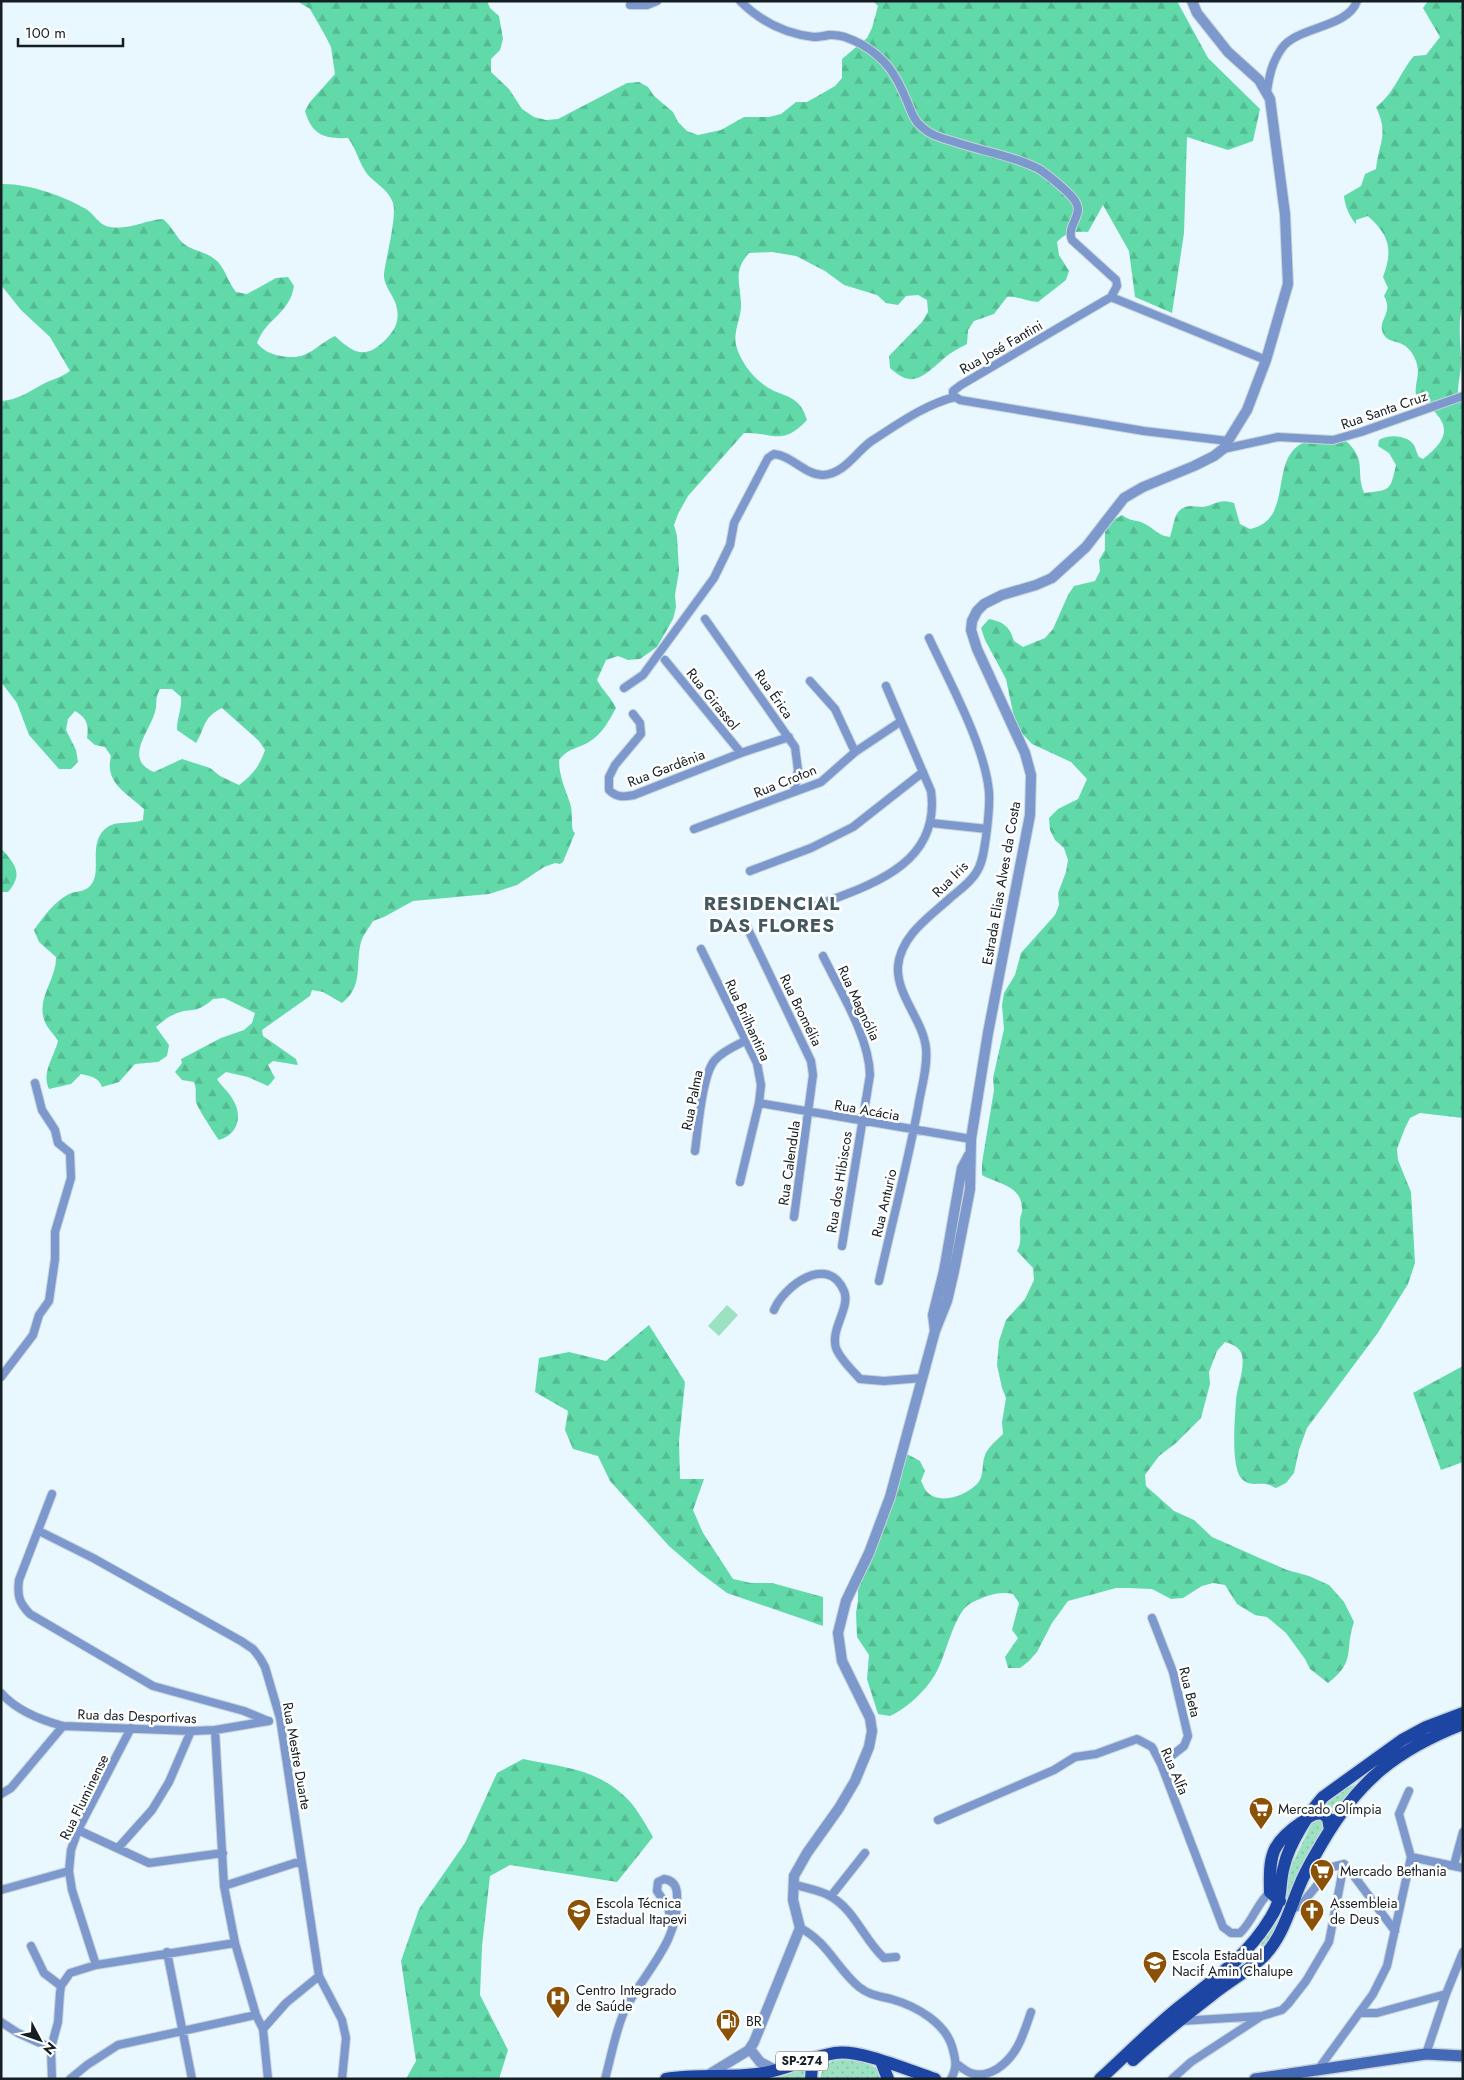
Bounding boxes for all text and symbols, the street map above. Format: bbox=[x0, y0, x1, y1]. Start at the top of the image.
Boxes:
scale bar bbox=[18, 15, 122, 47]
text: 100 m bbox=[25, 22, 66, 44]
street label: Rua José Fantini bbox=[956, 315, 1046, 379]
street label: Rua Santa Cruz bbox=[1338, 386, 1430, 434]
street label: Rua Girassol bbox=[682, 664, 744, 734]
street label: Rua Érica bbox=[750, 665, 798, 723]
street label: Rua Gardênia bbox=[624, 744, 708, 792]
street label: Rua Croton bbox=[751, 759, 819, 803]
street label: Estrada Elias Alves da Costa bbox=[977, 800, 1025, 966]
street label: Rua Iris bbox=[927, 856, 973, 902]
district label: RESIDENCIAL DAS FLORES bbox=[704, 890, 840, 939]
street label: Rua Magnólia bbox=[833, 962, 885, 1044]
street label: Rua Bromélia bbox=[775, 971, 827, 1049]
street label: Rua Brilhantina bbox=[720, 976, 776, 1064]
street label: Rua Palma bbox=[676, 1068, 708, 1132]
street label: Rua Acácia bbox=[833, 1094, 901, 1126]
street label: Rua Calendula bbox=[773, 1119, 805, 1207]
street label: Rua dos Hibiscos bbox=[821, 1129, 857, 1234]
street label: Rua Anturio bbox=[866, 1167, 902, 1239]
street label: Rua Beta bbox=[1174, 1665, 1206, 1719]
street label: Rua Mestre Duarte bbox=[278, 1701, 316, 1811]
street label: Rua das Desportivas bbox=[77, 1704, 197, 1728]
street label: Rua Alfa bbox=[1156, 1744, 1194, 1798]
street label: Rua Fluminense bbox=[55, 1751, 113, 1843]
supermarket icon: Mercado Olímpia bbox=[1248, 1796, 1274, 1830]
place label: Mercado Olímpia bbox=[1278, 1799, 1382, 1819]
supermarket icon: Mercado Bethania bbox=[1309, 1858, 1335, 1892]
place label: Mercado Bethania bbox=[1340, 1861, 1447, 1881]
place label: Escola Técnica Estadual Itapevi bbox=[596, 1893, 687, 1929]
place label: Assembleia de Deus bbox=[1330, 1893, 1397, 1929]
school or university icon: Escola Técnica Estadual Itapevi bbox=[566, 1898, 592, 1932]
church icon: Assembleia de Deus bbox=[1299, 1898, 1325, 1932]
place label: Escola Estadual Nacif Amin Chalupe bbox=[1172, 1945, 1293, 1981]
school or university icon: Escola Estadual Nacif Amin Chalupe bbox=[1142, 1950, 1168, 1984]
place label: Centro Integrado de Saúde bbox=[576, 1980, 677, 2016]
hospital icon: Centro Integrado de Saúde bbox=[545, 1985, 571, 2019]
fuel station icon: BR bbox=[715, 2008, 741, 2042]
place label: BR bbox=[746, 2011, 762, 2031]
north arrow bbox=[15, 2015, 65, 2065]
text: N bbox=[39, 2038, 61, 2059]
road number: SP-274 bbox=[776, 2052, 828, 2070]

